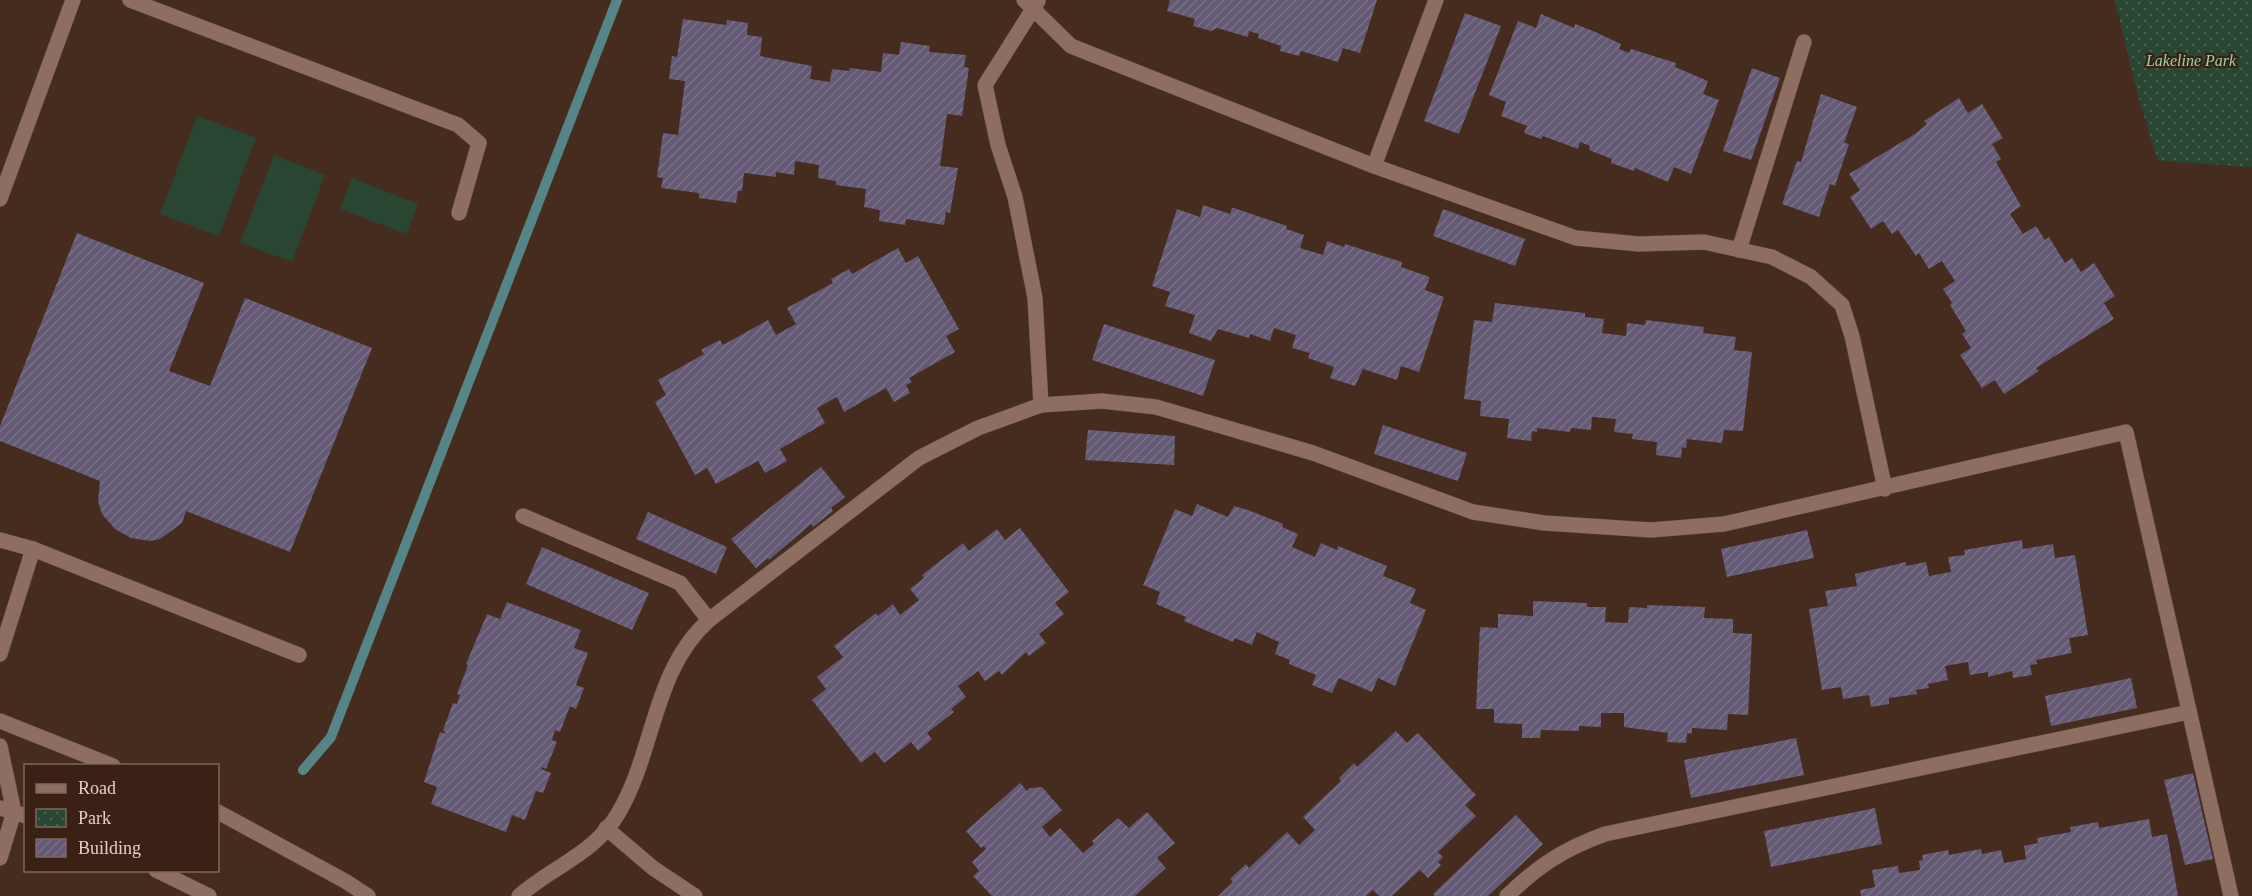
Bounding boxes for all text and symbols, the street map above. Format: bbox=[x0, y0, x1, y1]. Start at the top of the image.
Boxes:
park label: Lakeline Park bbox=[2145, 52, 2237, 69]
legend bbox=[24, 764, 219, 872]
text: Road bbox=[78, 778, 116, 798]
text: Park bbox=[78, 808, 111, 828]
text: Building bbox=[78, 838, 141, 858]

